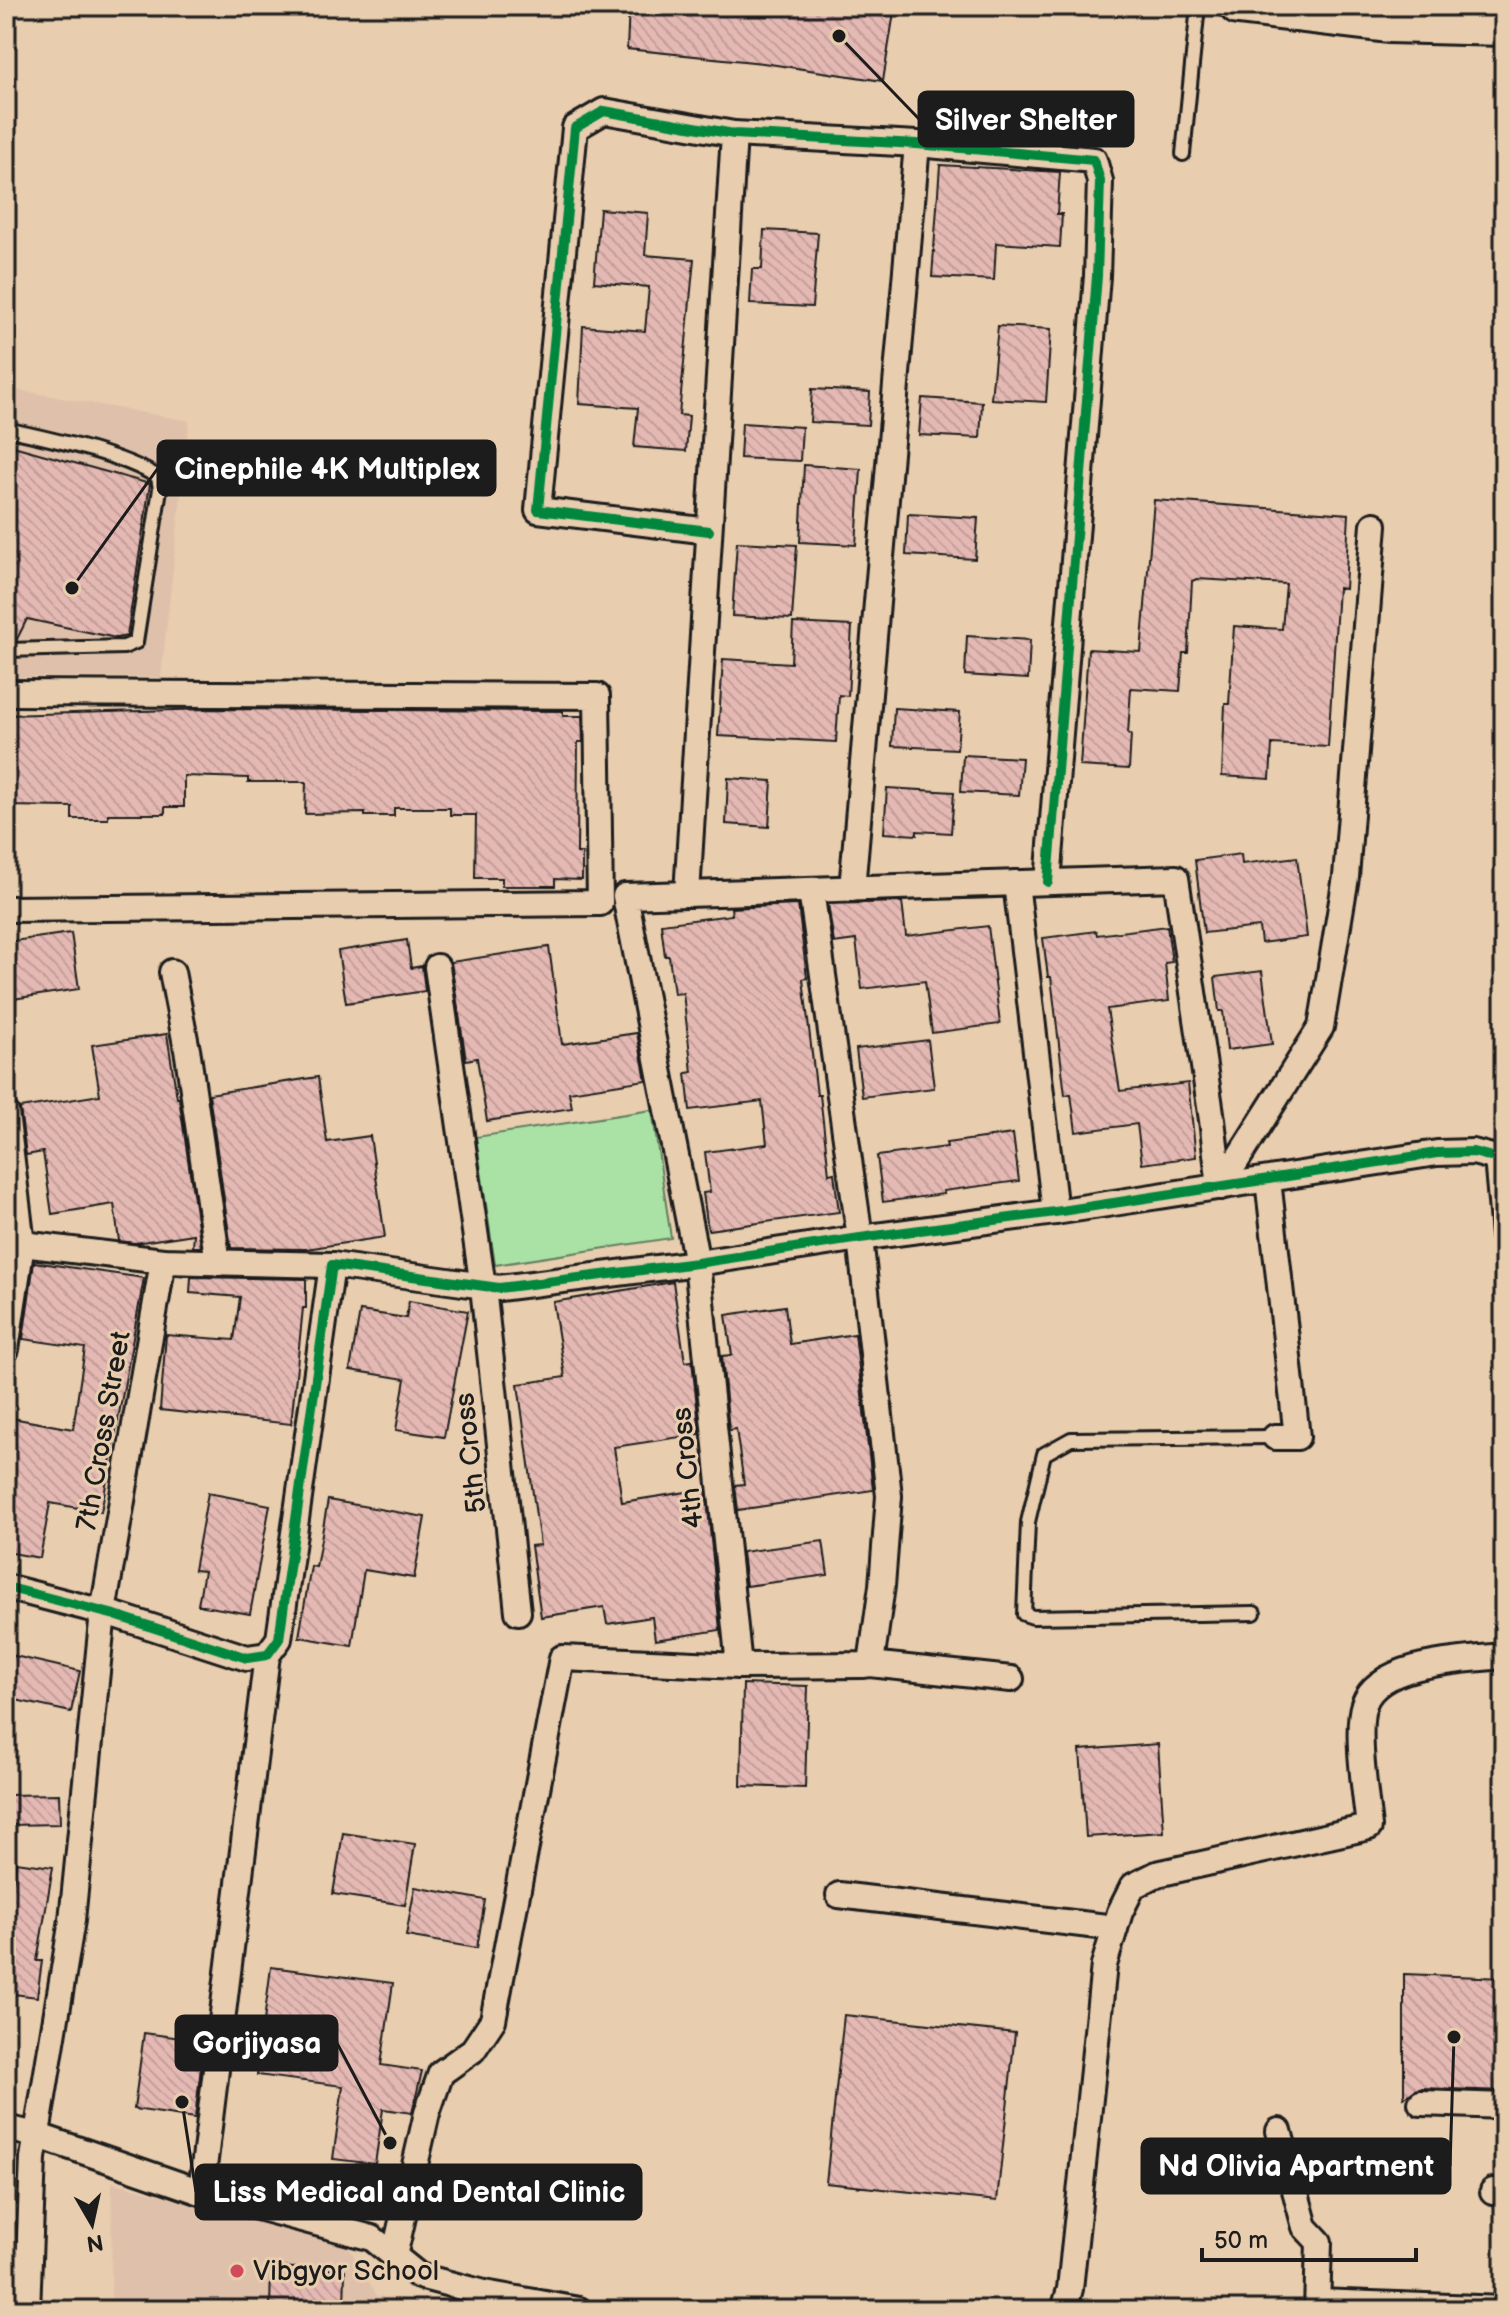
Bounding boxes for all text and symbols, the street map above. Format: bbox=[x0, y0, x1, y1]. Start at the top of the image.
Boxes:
callout: Silver Shelter bbox=[919, 92, 1133, 146]
text: Silver Shelter bbox=[935, 103, 1118, 139]
callout: Cinephile 4K Multiplex bbox=[158, 441, 495, 495]
text: Cinephile 4K Multiplex bbox=[174, 452, 480, 488]
street label: 7th Cross Street bbox=[70, 1328, 138, 1534]
street label: 5th Cross bbox=[448, 1391, 494, 1515]
street label: 4th Cross bbox=[665, 1406, 711, 1530]
callout: Gorjiyasa bbox=[176, 2016, 337, 2070]
text: Gorjiyasa bbox=[192, 2026, 322, 2062]
callout: Nd Olivia Apartment bbox=[1142, 2139, 1450, 2193]
text: Nd Olivia Apartment bbox=[1158, 2149, 1434, 2185]
callout: Liss Medical and Dental Clinic bbox=[196, 2165, 641, 2219]
text: Liss Medical and Dental Clinic bbox=[212, 2175, 626, 2211]
north arrow bbox=[52, 2184, 132, 2264]
scale bar bbox=[1202, 2212, 1416, 2262]
text: 50 m bbox=[1214, 2226, 1268, 2255]
text: N bbox=[85, 2228, 105, 2257]
place label: Vibgyor School bbox=[253, 2255, 439, 2288]
marker: Vibgyor School bbox=[228, 2262, 246, 2280]

